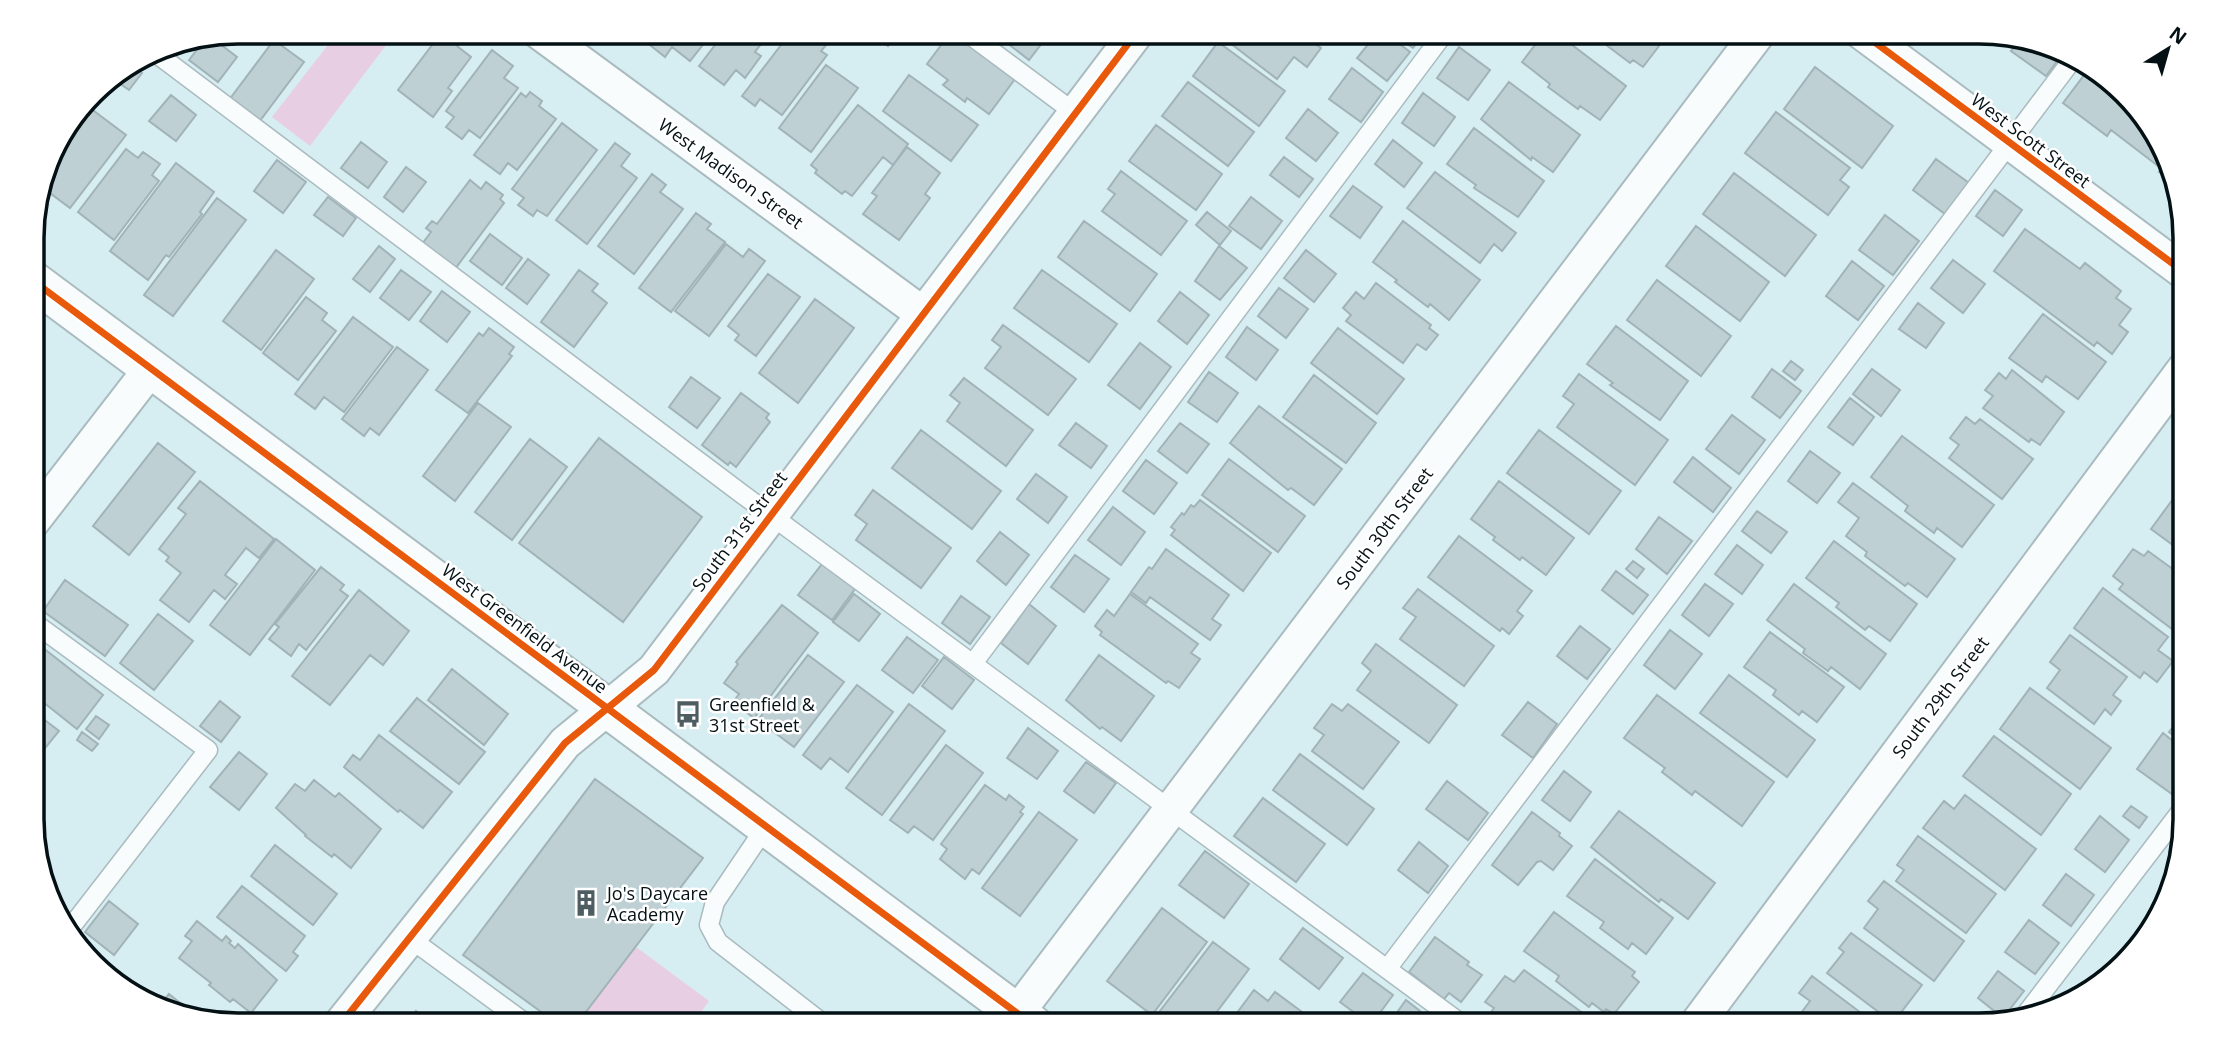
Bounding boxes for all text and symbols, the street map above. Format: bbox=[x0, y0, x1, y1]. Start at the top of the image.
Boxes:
north arrow bbox=[2133, 14, 2203, 84]
text: N bbox=[2164, 20, 2192, 50]
street label: West Scott Street bbox=[1966, 87, 2096, 193]
street label: West Madison Street bbox=[654, 112, 808, 234]
street label: South 30th Street bbox=[1330, 462, 1438, 594]
street label: South 31st Street bbox=[686, 466, 792, 596]
street label: West Greenfield Avenue bbox=[437, 558, 613, 698]
street label: South 29th Street bbox=[1886, 631, 1994, 763]
place label: Greenfield & 31st Street bbox=[709, 692, 816, 737]
bus stop icon: Greenfield & 31st Street bbox=[673, 699, 703, 729]
place label: Jo's Daycare Academy bbox=[605, 881, 708, 926]
building icon: Jo's Daycare Academy bbox=[571, 888, 601, 918]

